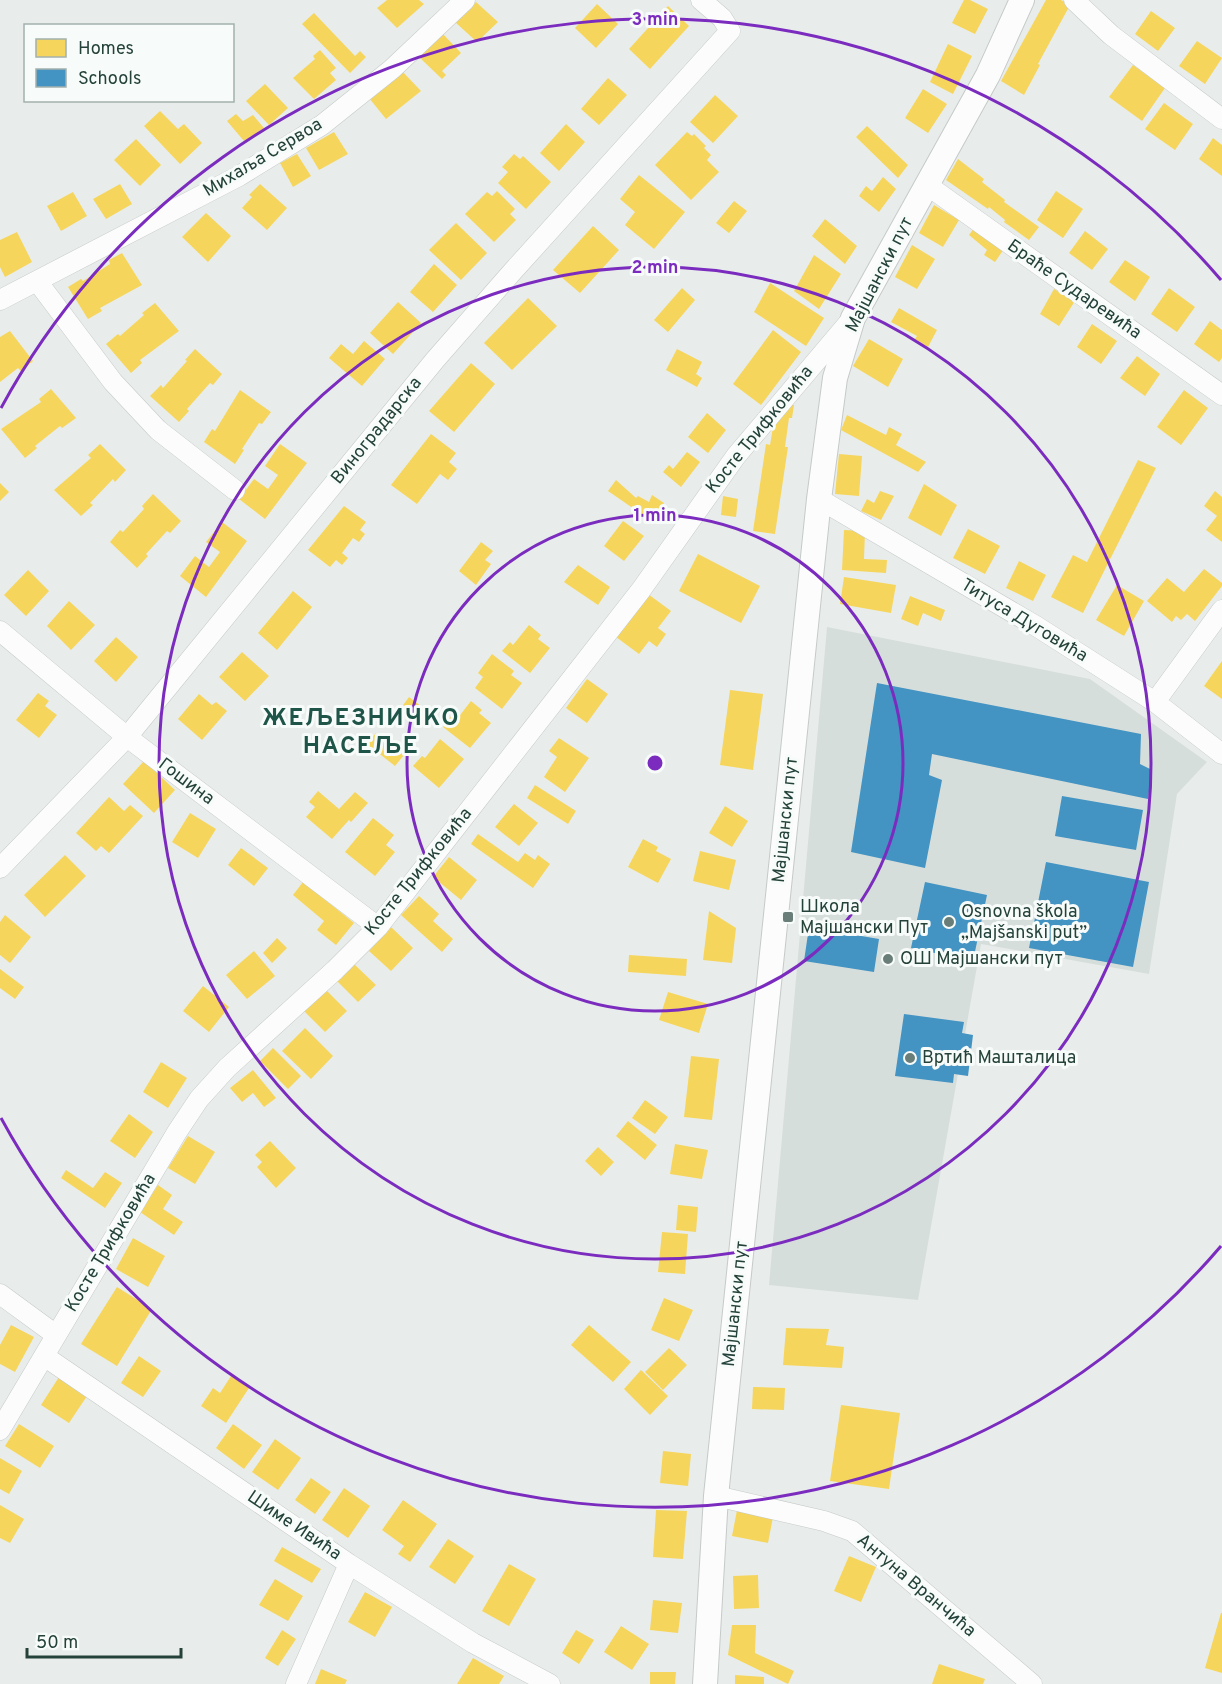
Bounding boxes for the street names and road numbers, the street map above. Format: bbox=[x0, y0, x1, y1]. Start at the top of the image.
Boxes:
street label: Михаља Сервоа bbox=[199, 113, 327, 203]
street label: Мајшански пут bbox=[841, 213, 919, 337]
street label: Браће Сударевића bbox=[1002, 235, 1146, 345]
street label: Косте Трифковића bbox=[701, 361, 819, 499]
street label: Виноградарска bbox=[327, 373, 427, 489]
street label: Титуса Дуговића bbox=[956, 574, 1092, 668]
street label: Гошина bbox=[153, 753, 219, 811]
street label: Мајшански пут bbox=[768, 756, 804, 884]
street label: Косте Трифковића bbox=[360, 803, 478, 941]
street label: Косте Трифковића bbox=[60, 1169, 162, 1317]
street label: Мајшански пут bbox=[718, 1240, 754, 1368]
street label: Шиме Ивића bbox=[242, 1486, 346, 1566]
street label: Антуна Вранчића bbox=[852, 1529, 980, 1643]

